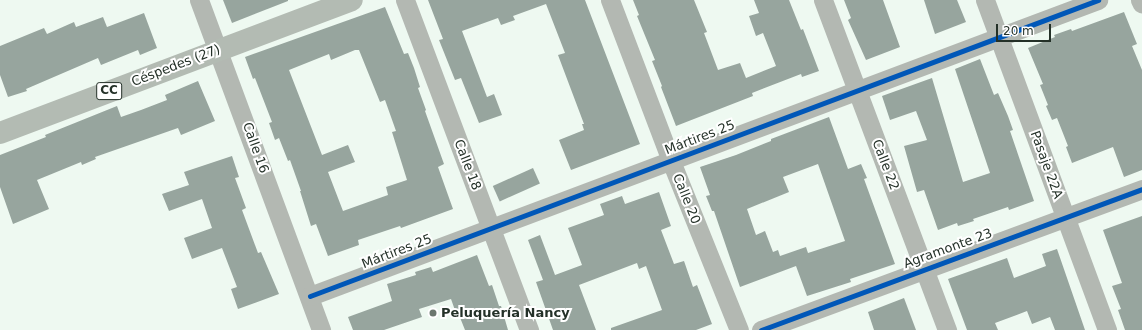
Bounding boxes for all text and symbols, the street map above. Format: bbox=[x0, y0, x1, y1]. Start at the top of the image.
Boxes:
scale bar bbox=[998, 16, 1053, 42]
text: 20 m bbox=[1003, 24, 1034, 38]
street label: Céspedes (27) bbox=[129, 42, 223, 90]
road number: CC bbox=[96, 81, 122, 101]
street label: Mártires 25 bbox=[663, 118, 737, 158]
street label: Calle 16 bbox=[239, 120, 271, 176]
street label: Pasaje 22A bbox=[1027, 129, 1065, 201]
street label: Calle 18 bbox=[450, 137, 484, 193]
street label: Calle 22 bbox=[868, 137, 902, 193]
street label: Calle 20 bbox=[669, 172, 703, 226]
street label: Agramonte 23 bbox=[902, 226, 994, 272]
street label: Mártires 25 bbox=[360, 232, 434, 272]
place label: Peluquería Nancy bbox=[441, 305, 570, 321]
marker: Peluquería Nancy bbox=[428, 308, 438, 318]

